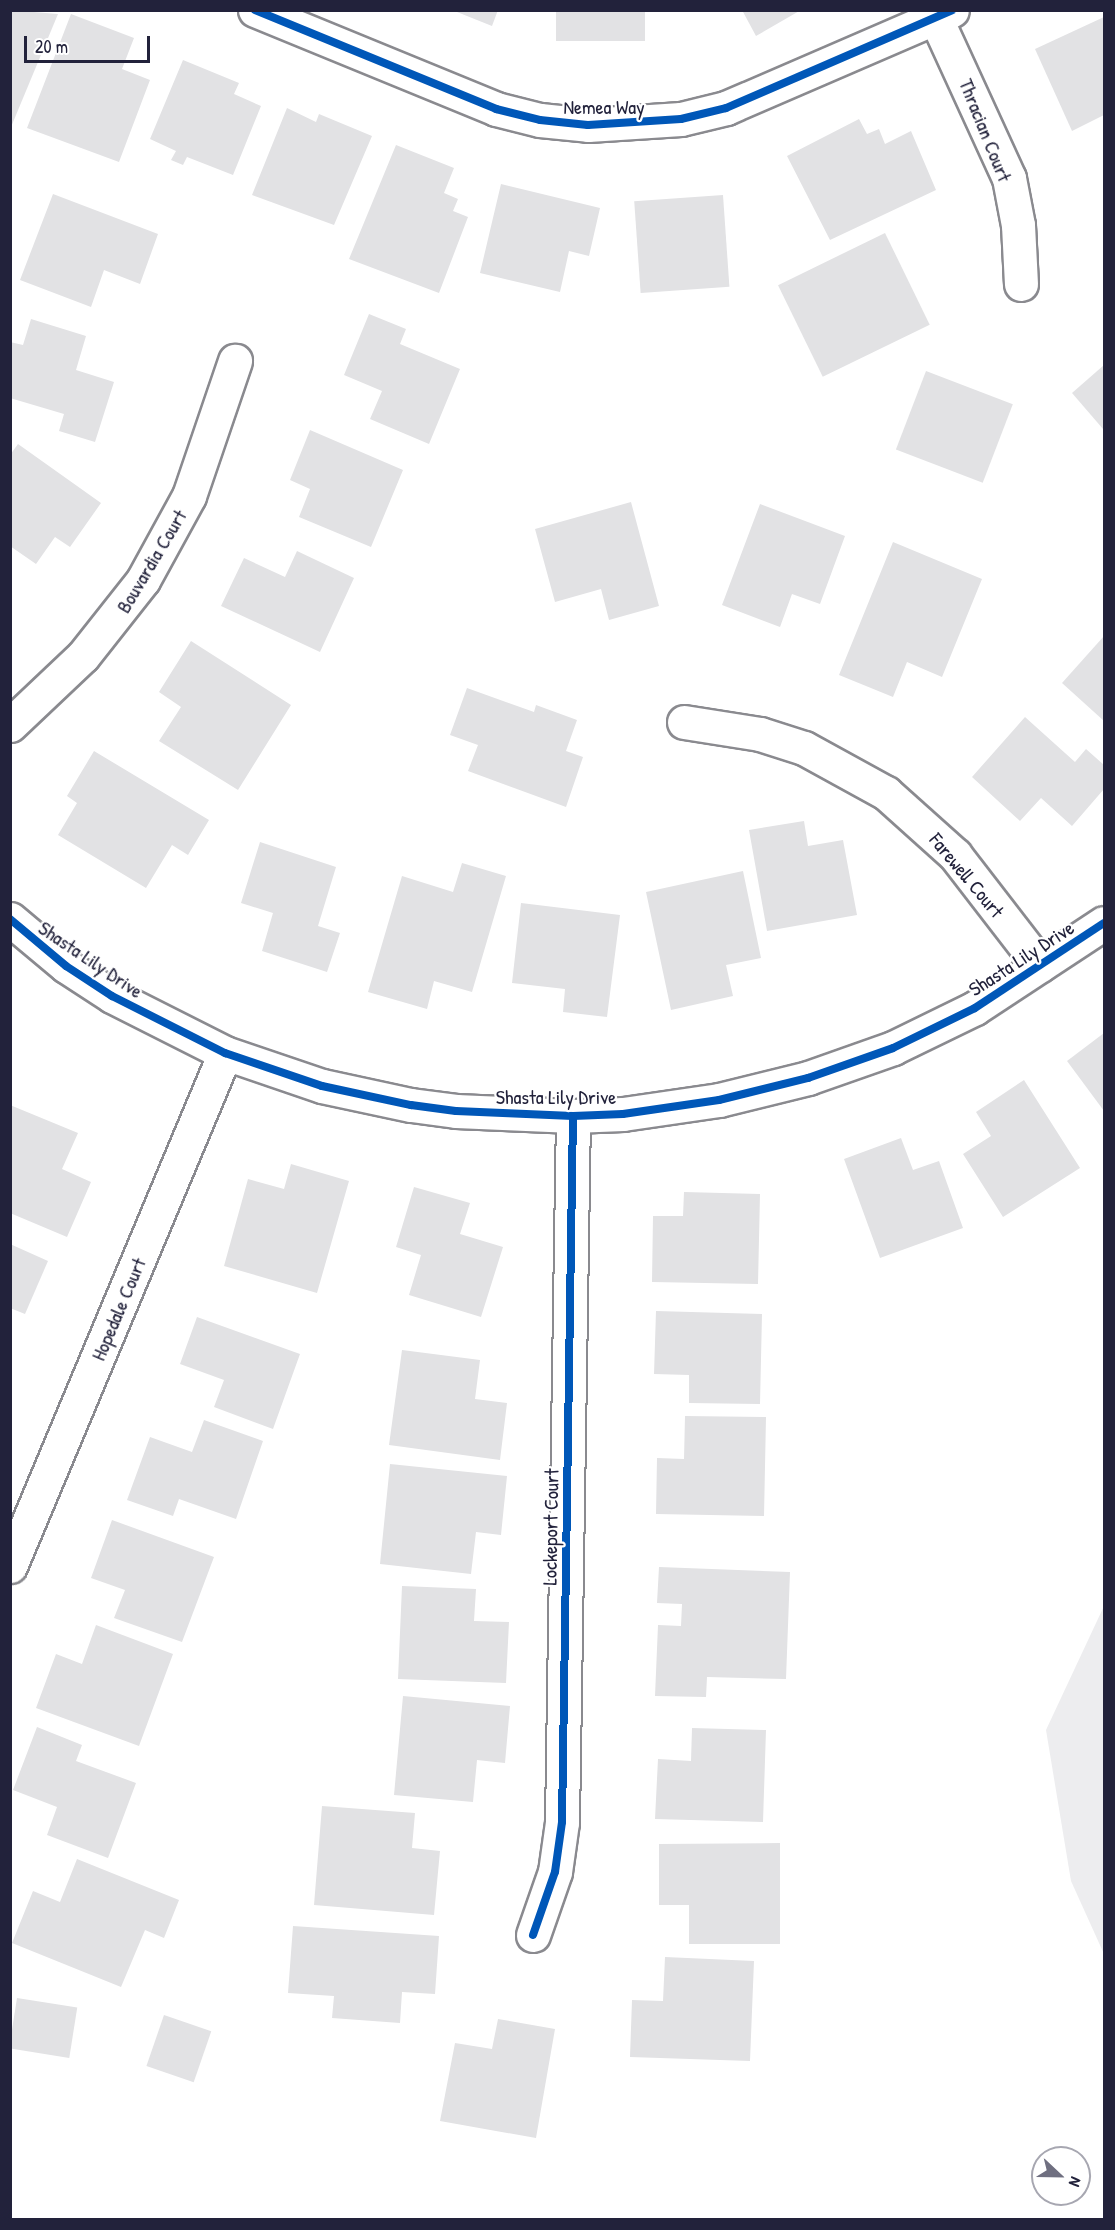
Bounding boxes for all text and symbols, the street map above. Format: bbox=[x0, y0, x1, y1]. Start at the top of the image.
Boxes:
scale bar bbox=[27, 24, 153, 62]
text: 20 m bbox=[35, 34, 68, 59]
street label: Thracian Court bbox=[955, 75, 1017, 185]
street label: Nemea Way bbox=[563, 94, 645, 118]
street label: Bouvardia Court bbox=[111, 505, 191, 617]
street label: Farewell Court bbox=[925, 828, 1009, 922]
street label: Shasta Lily Drive bbox=[34, 915, 148, 1003]
street label: Shasta Lily Drive bbox=[964, 915, 1078, 1001]
street label: Shasta Lily Drive bbox=[496, 1084, 616, 1108]
street label: Hopedale Court bbox=[86, 1254, 150, 1364]
street label: Lockeport Court bbox=[537, 1468, 563, 1586]
north arrow bbox=[1031, 2146, 1091, 2206]
text: N bbox=[1064, 2174, 1088, 2190]

